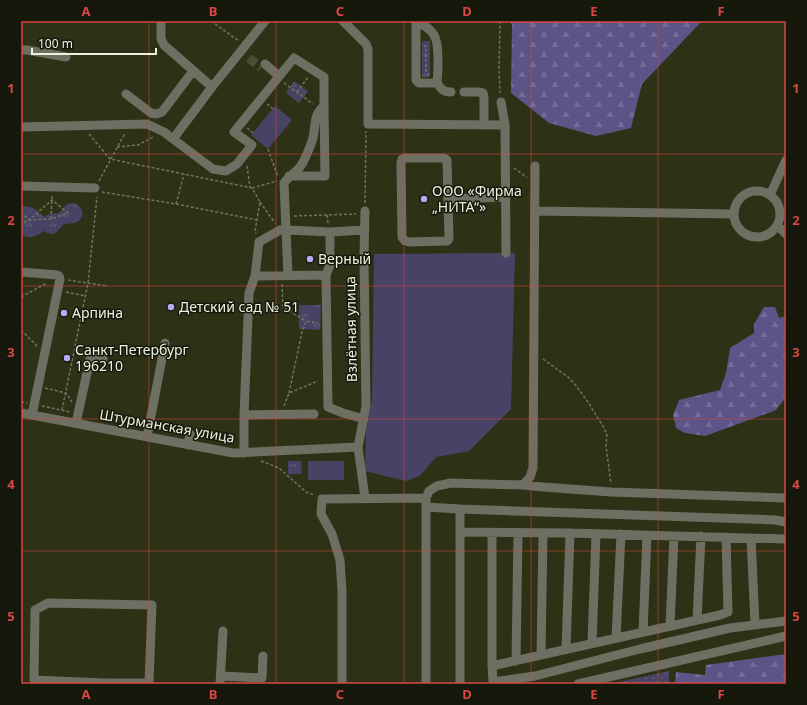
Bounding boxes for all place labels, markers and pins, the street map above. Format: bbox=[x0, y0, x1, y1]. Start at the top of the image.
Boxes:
place label: ООО «Фирма „НИТА“» bbox=[432, 181, 522, 216]
marker: ООО «Фирма „НИТА“» bbox=[419, 194, 429, 204]
place label: Верный bbox=[318, 249, 371, 268]
marker: Верный bbox=[305, 254, 315, 264]
place label: Детский сад № 51 bbox=[179, 297, 299, 316]
marker: Детский сад № 51 bbox=[166, 302, 176, 312]
place label: Арпина bbox=[72, 303, 123, 322]
marker: Арпина bbox=[59, 308, 69, 318]
place label: Санкт-Петербург 196210 bbox=[75, 340, 189, 375]
marker: Санкт-Петербург 196210 bbox=[62, 353, 72, 363]

